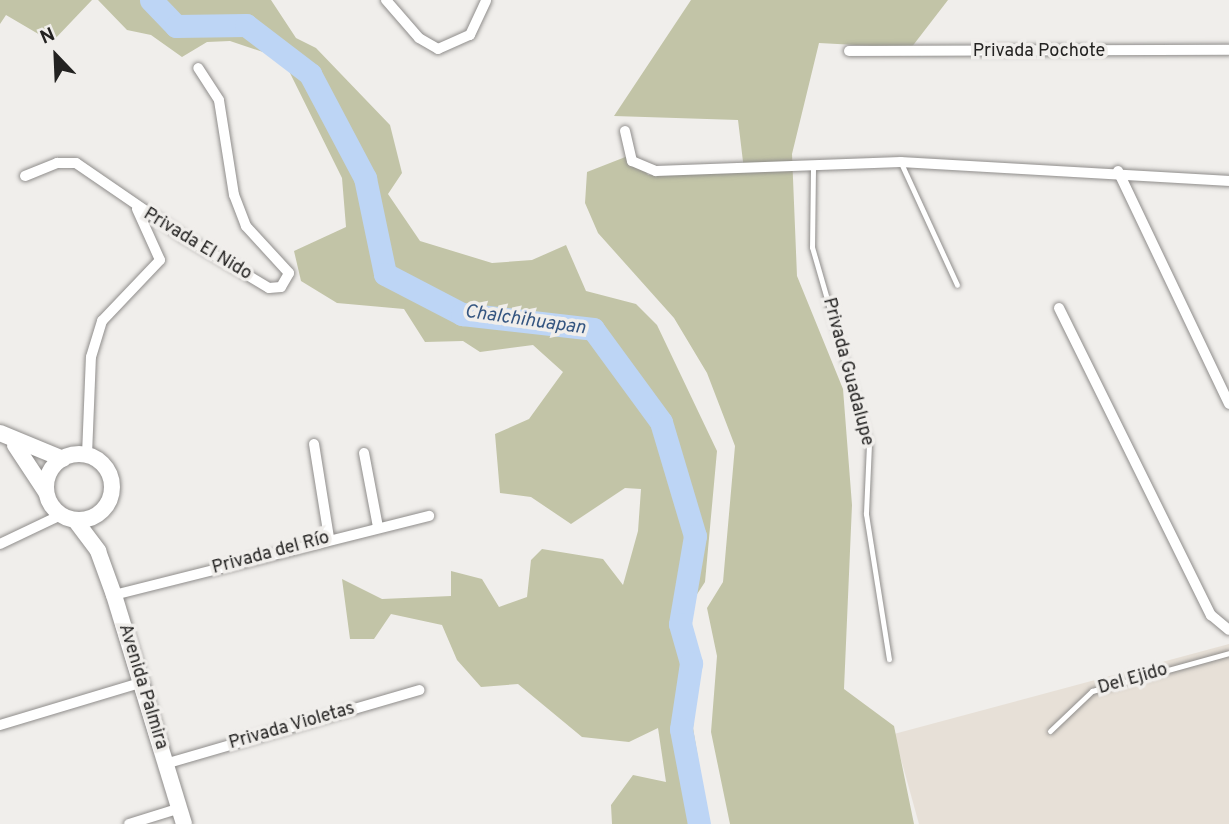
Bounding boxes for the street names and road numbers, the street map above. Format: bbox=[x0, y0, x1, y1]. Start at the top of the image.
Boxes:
street label: Privada Pochote bbox=[973, 41, 1105, 63]
street label: Privada El Nido bbox=[139, 204, 255, 286]
street label: Privada Guadalupe bbox=[817, 296, 877, 448]
street label: Privada del Río bbox=[210, 528, 332, 580]
street label: Avenida Palmira bbox=[113, 622, 171, 752]
street label: Del Ejido bbox=[1096, 660, 1170, 700]
street label: Privada Violetas bbox=[226, 699, 358, 755]

